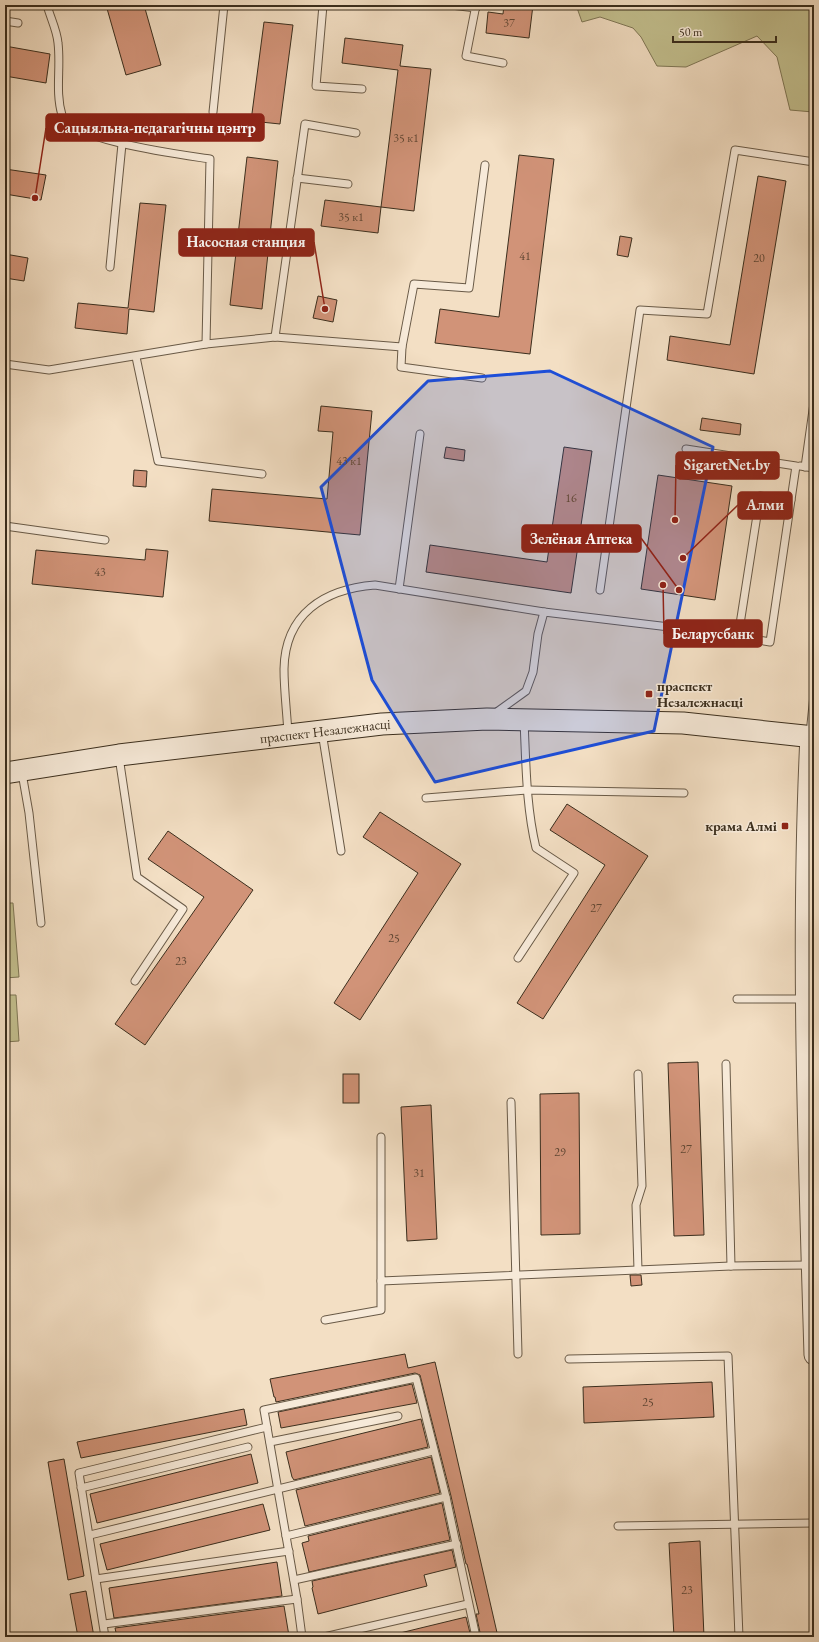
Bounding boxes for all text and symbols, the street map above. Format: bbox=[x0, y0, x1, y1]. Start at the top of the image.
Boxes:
house number: 37 bbox=[503, 15, 515, 31]
scale bar bbox=[673, 18, 776, 44]
text: 50 m bbox=[679, 24, 703, 40]
callout: Сацыяльна-педагагічны цэнтр bbox=[46, 114, 264, 141]
text: Сацыяльна-педагагічны цэнтр bbox=[54, 118, 256, 137]
house number: 35 к1 bbox=[393, 130, 419, 146]
house number: 35 к1 bbox=[338, 209, 364, 225]
callout: Насосная станция bbox=[179, 229, 314, 256]
text: Насосная станция bbox=[187, 232, 305, 251]
house number: 41 bbox=[519, 248, 531, 264]
house number: 20 bbox=[753, 250, 765, 266]
callout: SigaretNet.by bbox=[676, 452, 779, 479]
house number: 43 к1 bbox=[336, 453, 362, 469]
text: SigaretNet.by bbox=[684, 455, 771, 474]
house number: 16 bbox=[565, 490, 577, 506]
callout: Алми bbox=[738, 492, 792, 519]
text: Алми bbox=[745, 495, 784, 514]
callout: Зелёная Аптека bbox=[522, 525, 641, 552]
text: Зелёная Аптека bbox=[530, 529, 633, 548]
house number: 43 bbox=[94, 564, 106, 580]
callout: Беларусбанк bbox=[664, 620, 762, 647]
text: Беларусбанк bbox=[672, 624, 755, 643]
place label: праспект Незалежнасці bbox=[657, 677, 743, 711]
marker: праспект Незалежнасці bbox=[644, 689, 654, 699]
street label: праспект Незалежнасці bbox=[259, 715, 392, 747]
place label: крама Алмі bbox=[705, 817, 777, 835]
marker: крама Алмі bbox=[780, 821, 790, 831]
house number: 27 bbox=[590, 900, 602, 916]
house number: 25 bbox=[388, 930, 400, 946]
house number: 23 bbox=[175, 953, 187, 969]
house number: 27 bbox=[680, 1141, 692, 1157]
house number: 29 bbox=[554, 1144, 566, 1160]
house number: 31 bbox=[413, 1165, 425, 1181]
house number: 25 bbox=[642, 1394, 654, 1410]
house number: 23 bbox=[681, 1582, 693, 1598]

